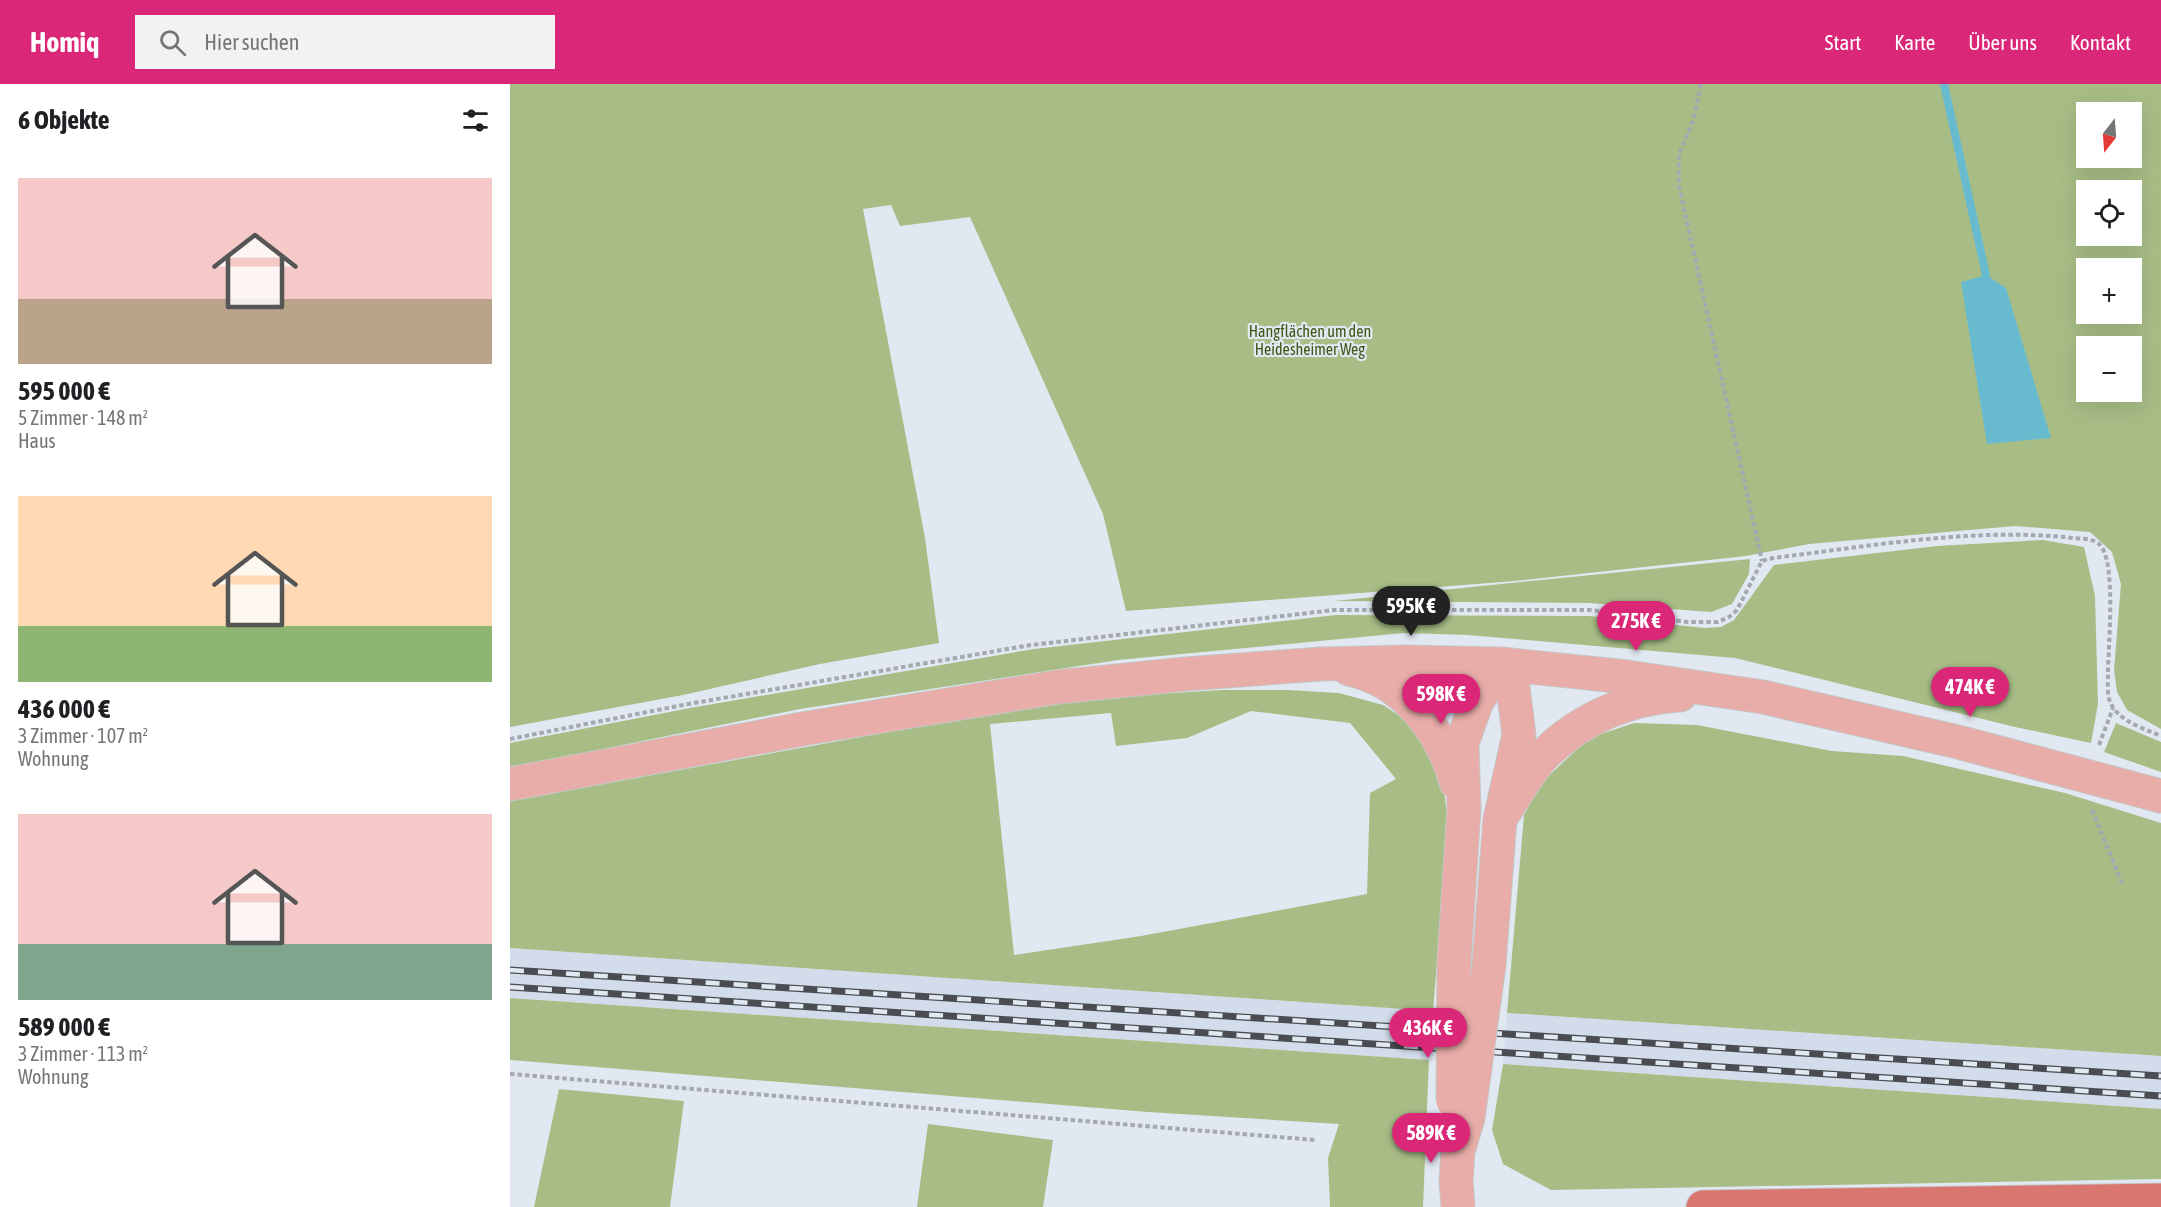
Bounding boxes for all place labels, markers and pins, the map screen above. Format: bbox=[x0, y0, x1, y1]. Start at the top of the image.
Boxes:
pin: 595K € bbox=[1362, 586, 1460, 637]
pin: 275K € bbox=[1587, 601, 1685, 652]
pin: 474K € bbox=[1921, 667, 2019, 718]
pin: 598K € bbox=[1392, 674, 1490, 725]
pin: 436K € bbox=[1379, 1008, 1477, 1059]
pin: 589K € bbox=[1382, 1113, 1480, 1164]

